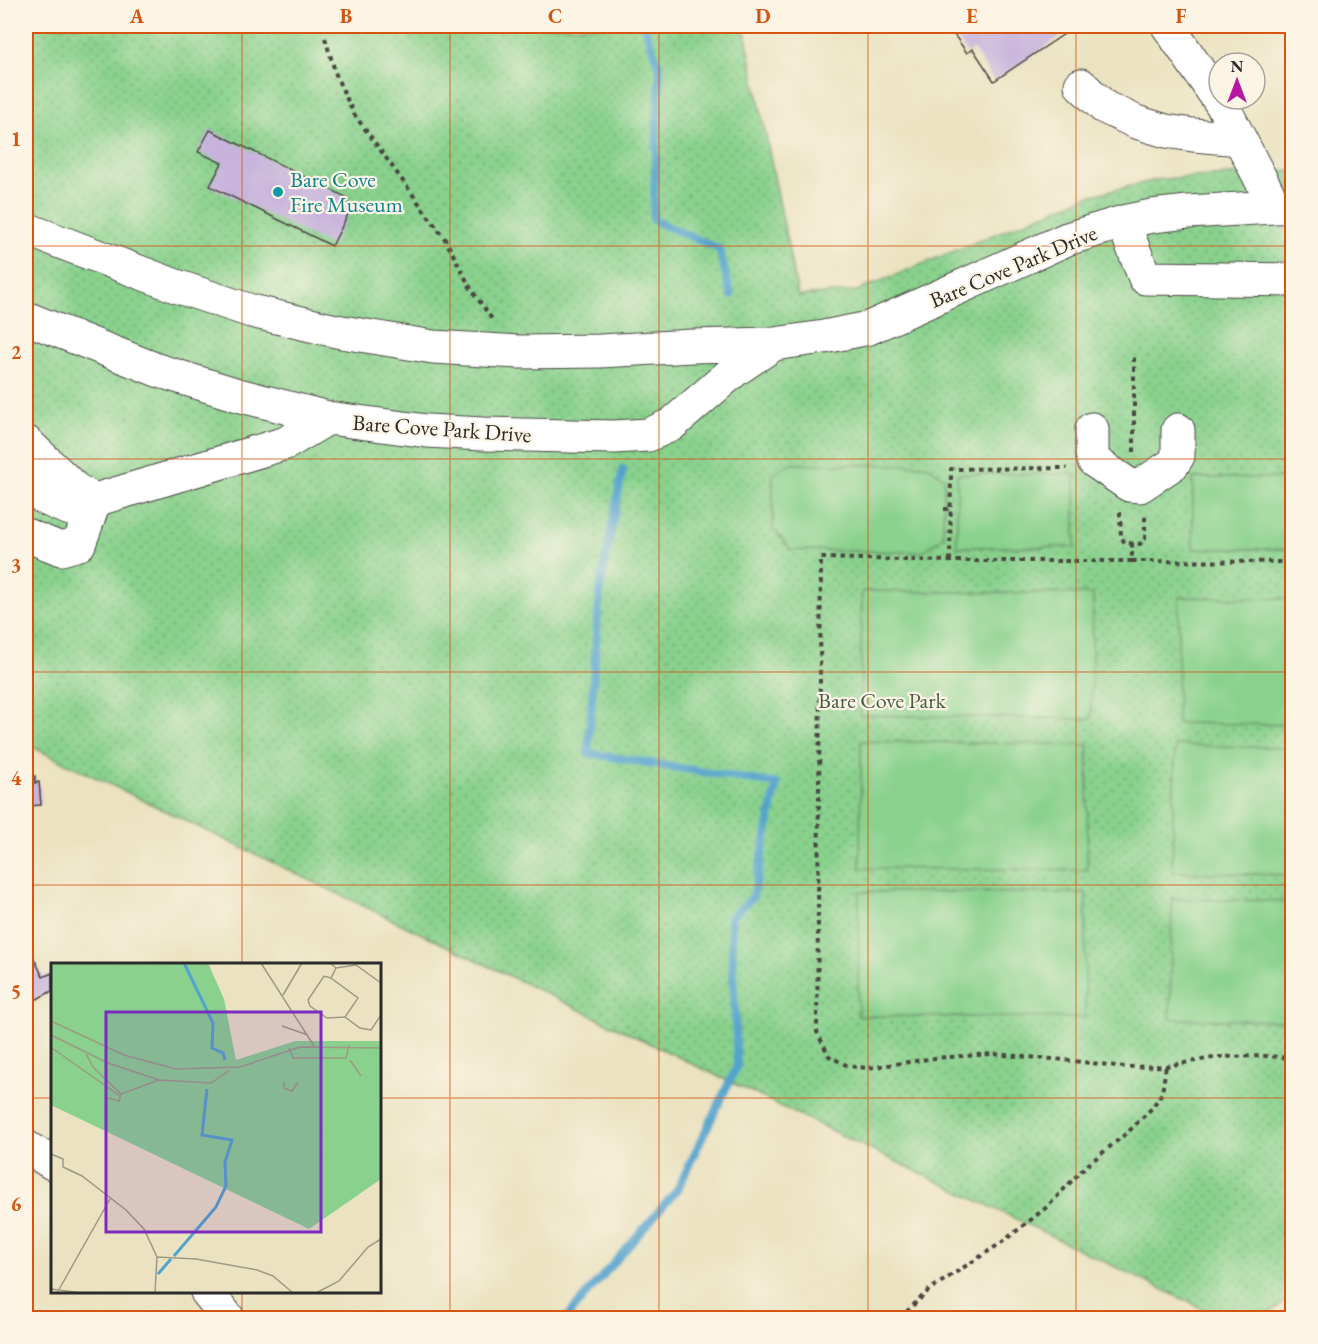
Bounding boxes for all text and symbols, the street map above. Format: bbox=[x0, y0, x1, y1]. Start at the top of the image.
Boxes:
text: A bbox=[129, 3, 145, 29]
text: B bbox=[340, 3, 352, 29]
text: C bbox=[548, 3, 562, 29]
text: D bbox=[755, 3, 771, 29]
text: E bbox=[966, 3, 978, 29]
text: F bbox=[1176, 3, 1187, 29]
north arrow bbox=[1207, 51, 1267, 111]
text: N bbox=[1231, 56, 1244, 77]
text: 1 bbox=[11, 126, 21, 152]
place label: Bare Cove Fire Museum bbox=[290, 165, 403, 219]
marker: Bare Cove Fire Museum bbox=[271, 185, 285, 199]
street label: Bare Cove Park Drive bbox=[925, 218, 1102, 315]
text: 2 bbox=[11, 339, 22, 365]
street label: Bare Cove Park Drive bbox=[352, 408, 533, 449]
text: 3 bbox=[11, 552, 21, 578]
park label: Bare Cove Park bbox=[818, 686, 947, 715]
text: 4 bbox=[11, 765, 22, 791]
inset map bbox=[51, 963, 381, 1293]
text: 5 bbox=[11, 978, 21, 1004]
text: 6 bbox=[11, 1191, 22, 1217]

